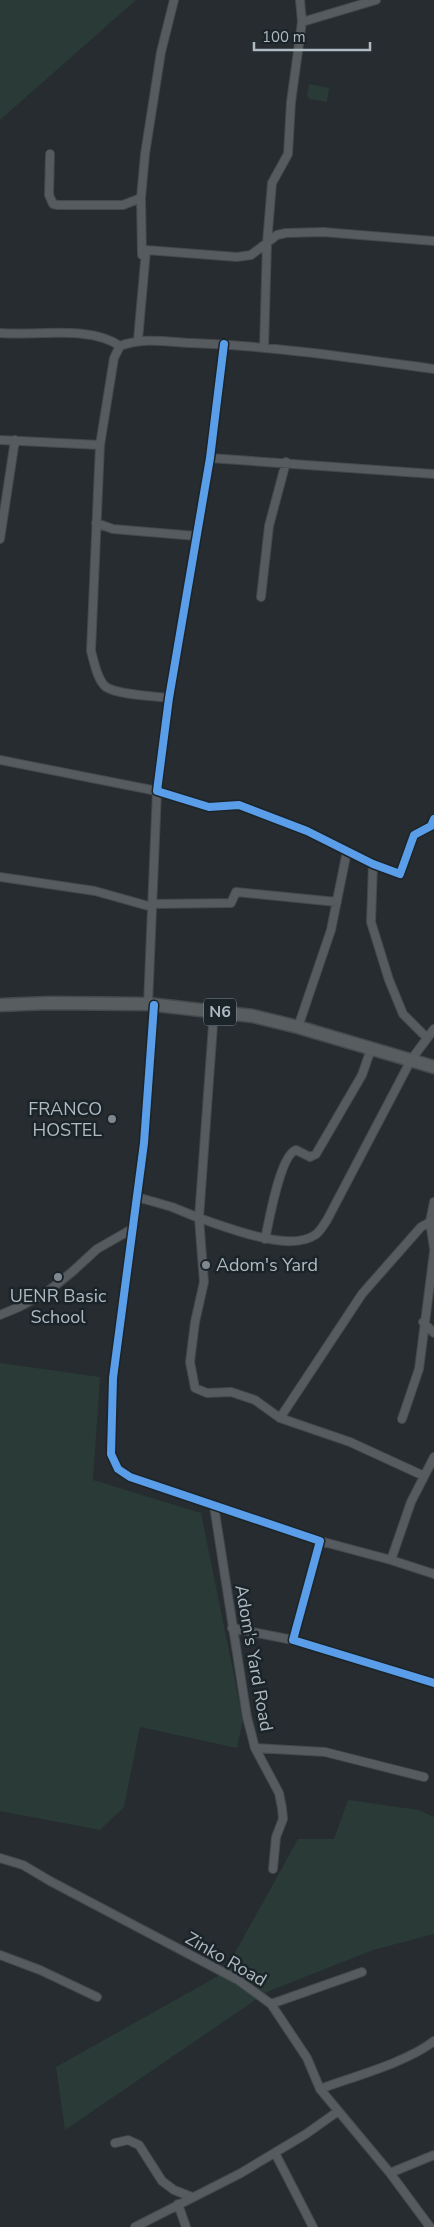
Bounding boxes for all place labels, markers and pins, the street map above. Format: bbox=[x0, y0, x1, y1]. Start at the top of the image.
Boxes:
place label: FRANCO HOSTEL bbox=[28, 1097, 102, 1142]
marker: FRANCO HOSTEL bbox=[106, 1113, 118, 1125]
place label: Adom's Yard bbox=[216, 1253, 318, 1277]
marker: Adom's Yard bbox=[200, 1259, 212, 1271]
marker: UENR Basic School bbox=[52, 1271, 64, 1283]
place label: UENR Basic School bbox=[10, 1284, 106, 1329]

